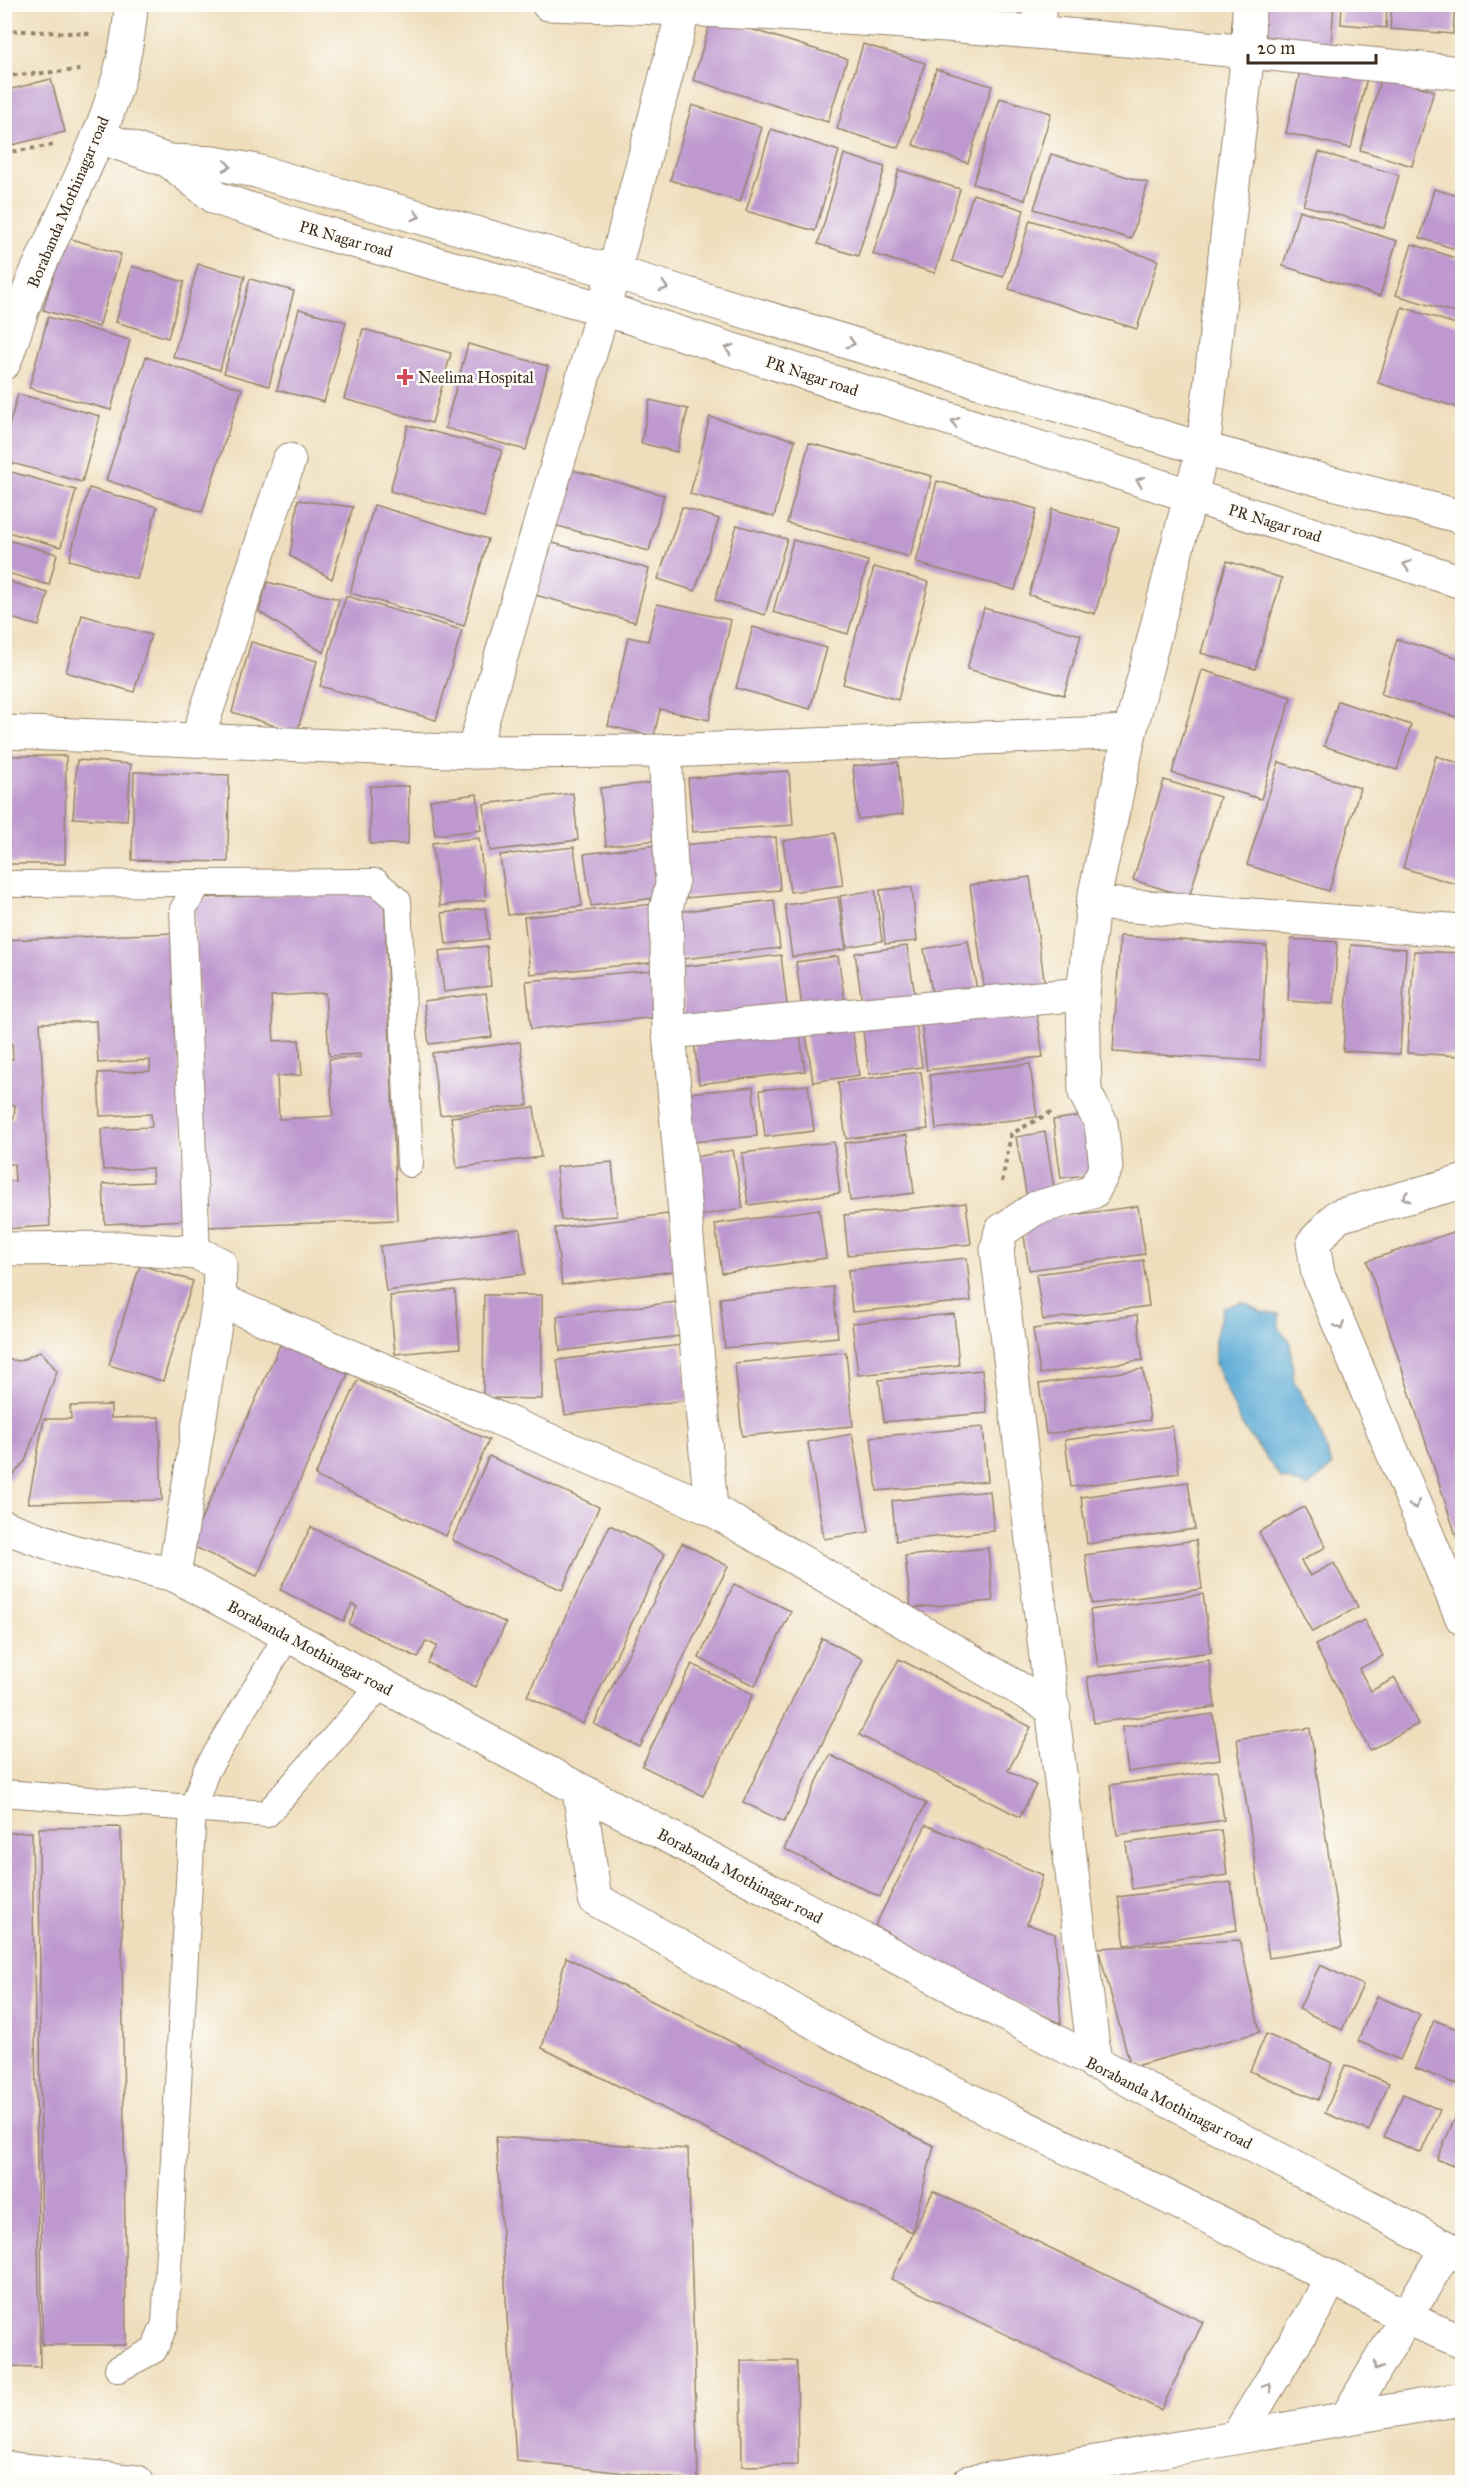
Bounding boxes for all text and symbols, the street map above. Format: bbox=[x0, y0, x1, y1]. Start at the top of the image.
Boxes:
scale bar bbox=[1248, 27, 1376, 65]
text: 20 m bbox=[1257, 37, 1295, 59]
street label: Borabanda Mothinagar road bbox=[23, 113, 114, 291]
one-way arrow bbox=[222, 159, 232, 172]
one-way arrow bbox=[410, 209, 421, 221]
street label: PR Nagar road bbox=[297, 217, 395, 262]
one-way arrow bbox=[658, 280, 669, 292]
one-way arrow bbox=[845, 336, 856, 348]
one-way arrow bbox=[724, 344, 735, 356]
street label: PR Nagar road bbox=[763, 352, 861, 401]
marker: Neelima Hospital bbox=[396, 368, 414, 386]
place label: Neelima Hospital bbox=[418, 368, 534, 387]
one-way arrow bbox=[950, 416, 961, 429]
one-way arrow bbox=[1135, 476, 1146, 488]
street label: PR Nagar road bbox=[1226, 500, 1324, 547]
one-way arrow bbox=[1402, 560, 1413, 572]
one-way arrow bbox=[1401, 1190, 1411, 1203]
one-way arrow bbox=[1333, 1319, 1345, 1330]
one-way arrow bbox=[1408, 1499, 1420, 1510]
street label: Borabanda Mothinagar road bbox=[224, 1596, 396, 1701]
street label: Borabanda Mothinagar road bbox=[654, 1824, 826, 1929]
street label: Borabanda Mothinagar road bbox=[1082, 2053, 1255, 2154]
one-way arrow bbox=[1372, 2361, 1384, 2371]
one-way arrow bbox=[1260, 2383, 1272, 2393]

